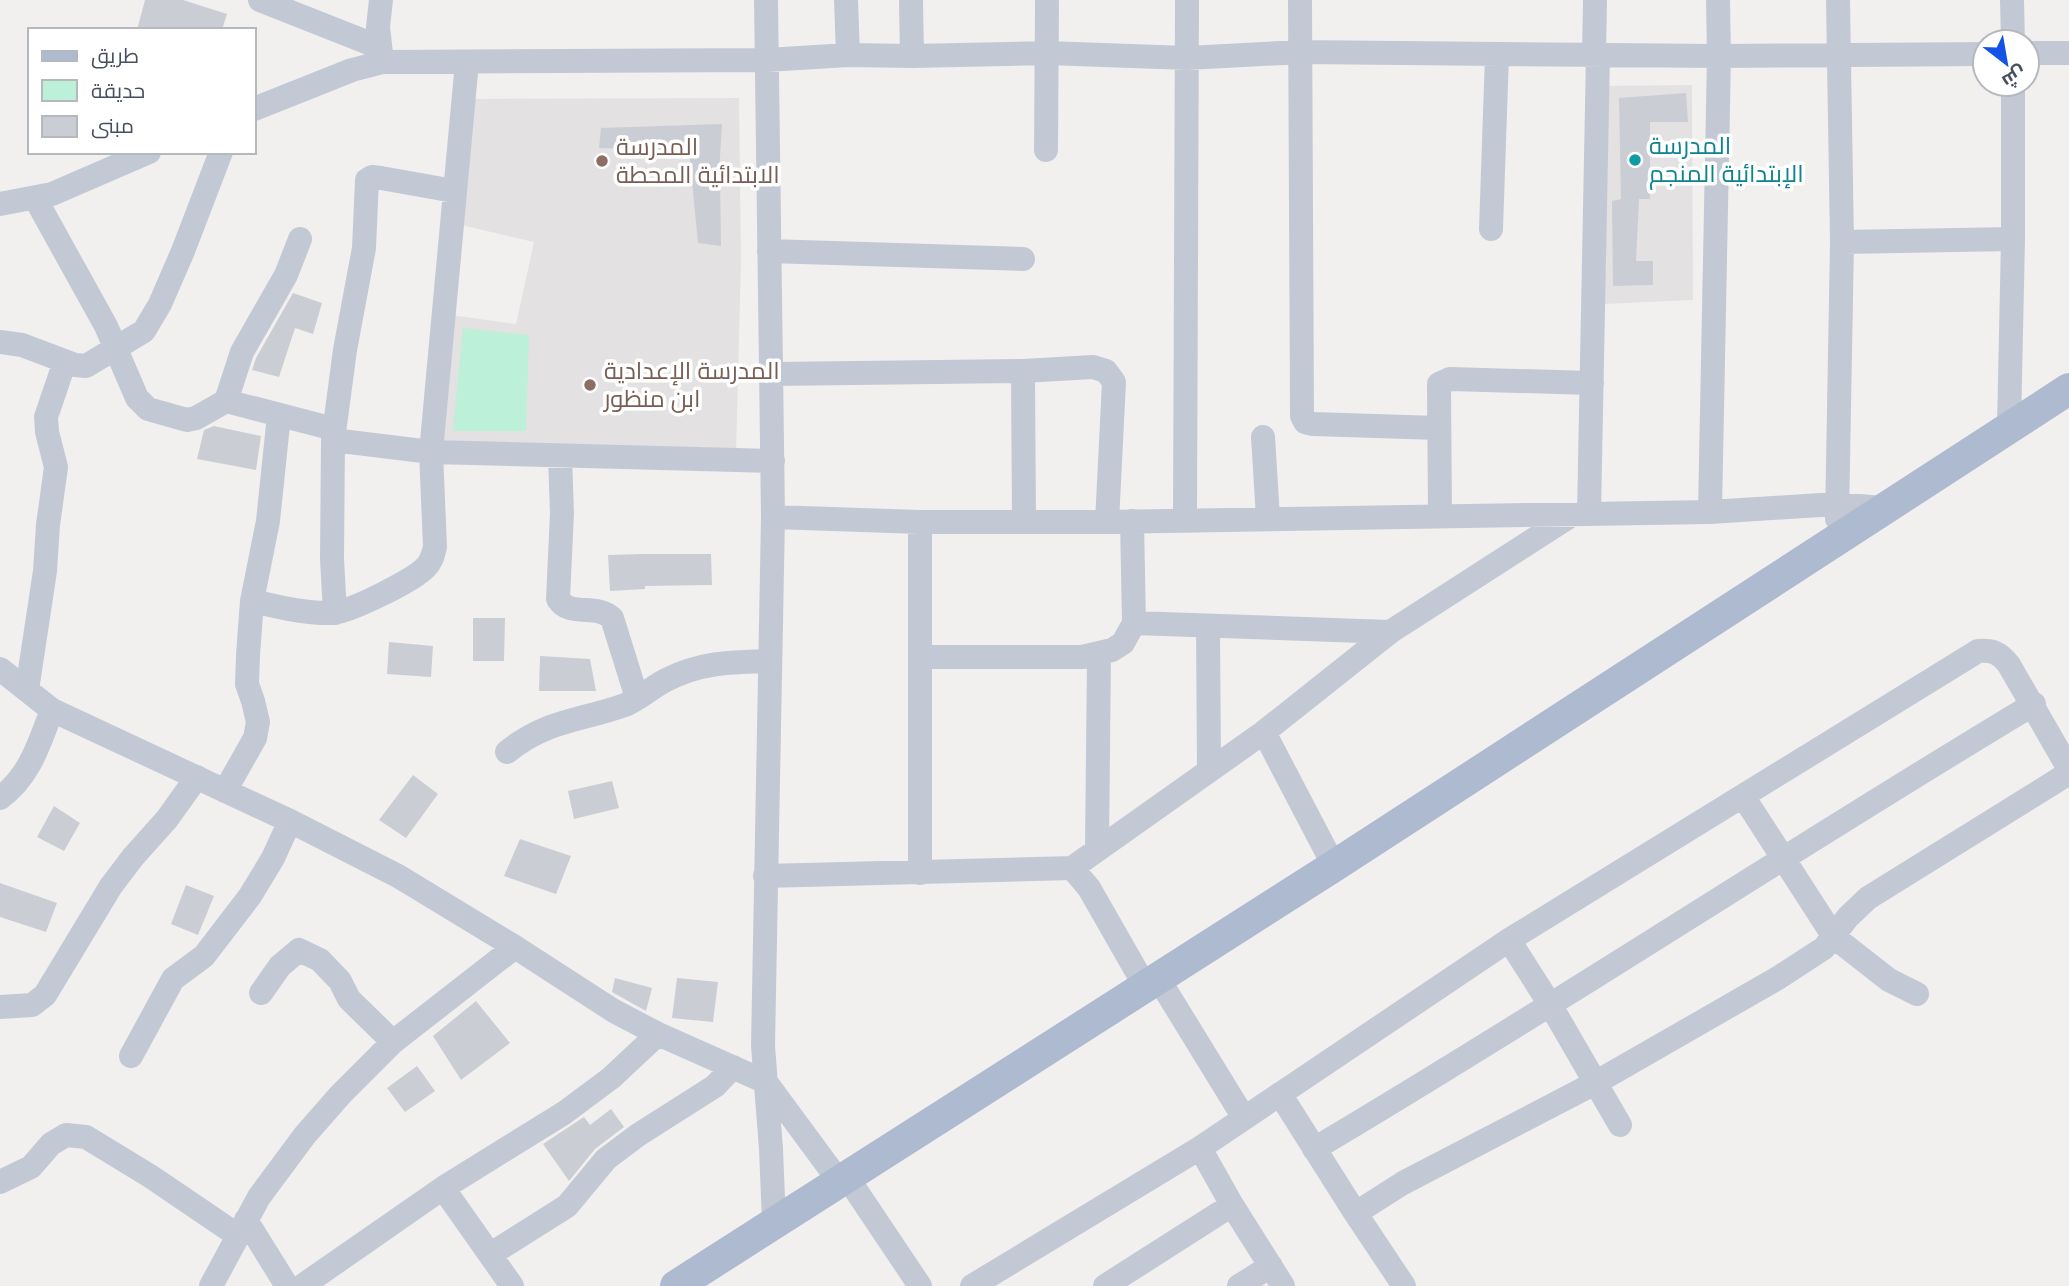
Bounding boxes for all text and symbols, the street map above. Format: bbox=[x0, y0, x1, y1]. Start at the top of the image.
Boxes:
legend bbox=[28, 28, 256, 154]
north arrow bbox=[1971, 28, 2041, 98]
text: طريق bbox=[91, 42, 139, 70]
text: ش bbox=[1997, 59, 2031, 94]
text: حديقة bbox=[91, 77, 145, 105]
text: مبنى bbox=[91, 112, 134, 140]
place label: المدرسة الإبتدائية المنجم bbox=[1649, 130, 1804, 190]
place label: المدرسة الابتدائية المحطة bbox=[616, 131, 780, 191]
marker: المدرسة الإبتدائية المنجم bbox=[1627, 152, 1643, 168]
marker: المدرسة الابتدائية المحطة bbox=[594, 153, 610, 169]
place label: المدرسة الإعدادية ابن منظور bbox=[602, 355, 780, 415]
marker: المدرسة الإعدادية ابن منظور bbox=[582, 377, 598, 393]

